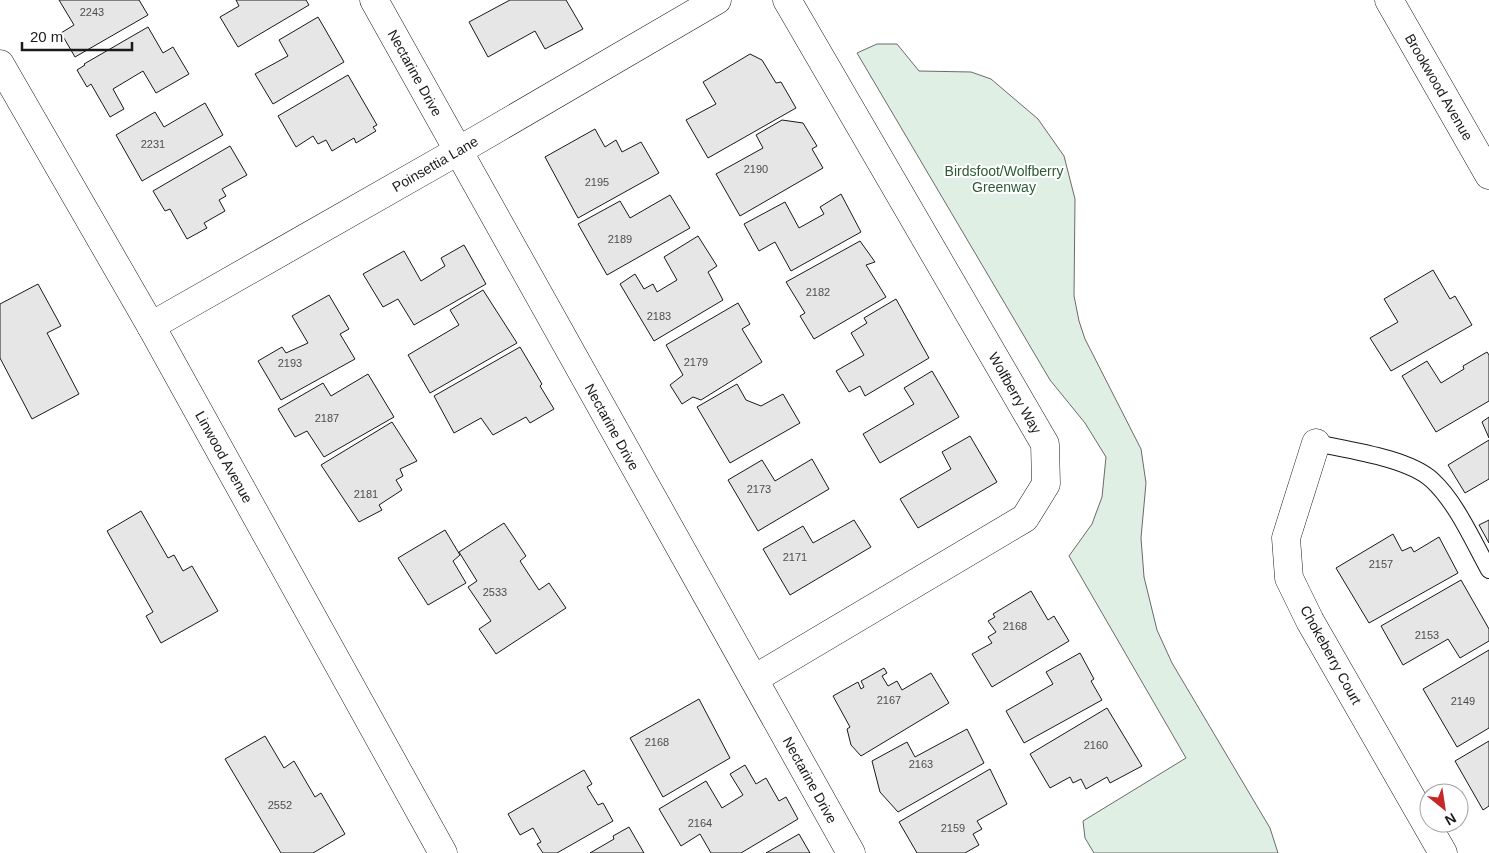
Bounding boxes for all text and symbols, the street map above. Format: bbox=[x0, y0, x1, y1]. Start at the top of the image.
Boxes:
house number: 2243 bbox=[80, 6, 104, 18]
scale bar bbox=[22, 20, 132, 52]
street label: Nectarine Drive bbox=[385, 27, 445, 119]
text: 20 m bbox=[30, 28, 63, 45]
street label: Brookwood Avenue bbox=[1402, 31, 1476, 143]
street label: Poinsettia Lane bbox=[389, 133, 481, 195]
house number: 2231 bbox=[141, 138, 165, 150]
house number: 2190 bbox=[744, 163, 768, 175]
park label: Birdsfoot/Wolfberry Greenway bbox=[945, 163, 1063, 195]
house number: 2195 bbox=[585, 176, 609, 188]
house number: 2189 bbox=[608, 233, 632, 245]
house number: 2182 bbox=[806, 286, 830, 298]
house number: 2183 bbox=[647, 310, 671, 322]
street label: Wolfberry Way bbox=[985, 350, 1045, 436]
house number: 2179 bbox=[684, 356, 708, 368]
house number: 2193 bbox=[278, 357, 302, 369]
street label: Nectarine Drive bbox=[582, 381, 642, 473]
street label: Linwood Avenue bbox=[192, 408, 256, 506]
house number: 2187 bbox=[315, 412, 339, 424]
house number: 2173 bbox=[747, 483, 771, 495]
house number: 2181 bbox=[354, 488, 378, 500]
house number: 2171 bbox=[783, 551, 807, 563]
house number: 2157 bbox=[1369, 558, 1393, 570]
house number: 2533 bbox=[483, 586, 507, 598]
street label: Chokeberry Court bbox=[1297, 603, 1365, 707]
house number: 2168 bbox=[1003, 620, 1027, 632]
house number: 2153 bbox=[1415, 629, 1439, 641]
house number: 2167 bbox=[877, 694, 901, 706]
house number: 2149 bbox=[1451, 695, 1475, 707]
street label: Nectarine Drive bbox=[780, 734, 840, 826]
house number: 2168 bbox=[645, 736, 669, 748]
house number: 2160 bbox=[1084, 739, 1108, 751]
house number: 2163 bbox=[909, 758, 933, 770]
north arrow bbox=[1419, 783, 1469, 833]
house number: 2552 bbox=[268, 799, 292, 811]
text: N bbox=[1442, 810, 1459, 829]
house number: 2164 bbox=[688, 817, 712, 829]
house number: 2159 bbox=[941, 822, 965, 834]

